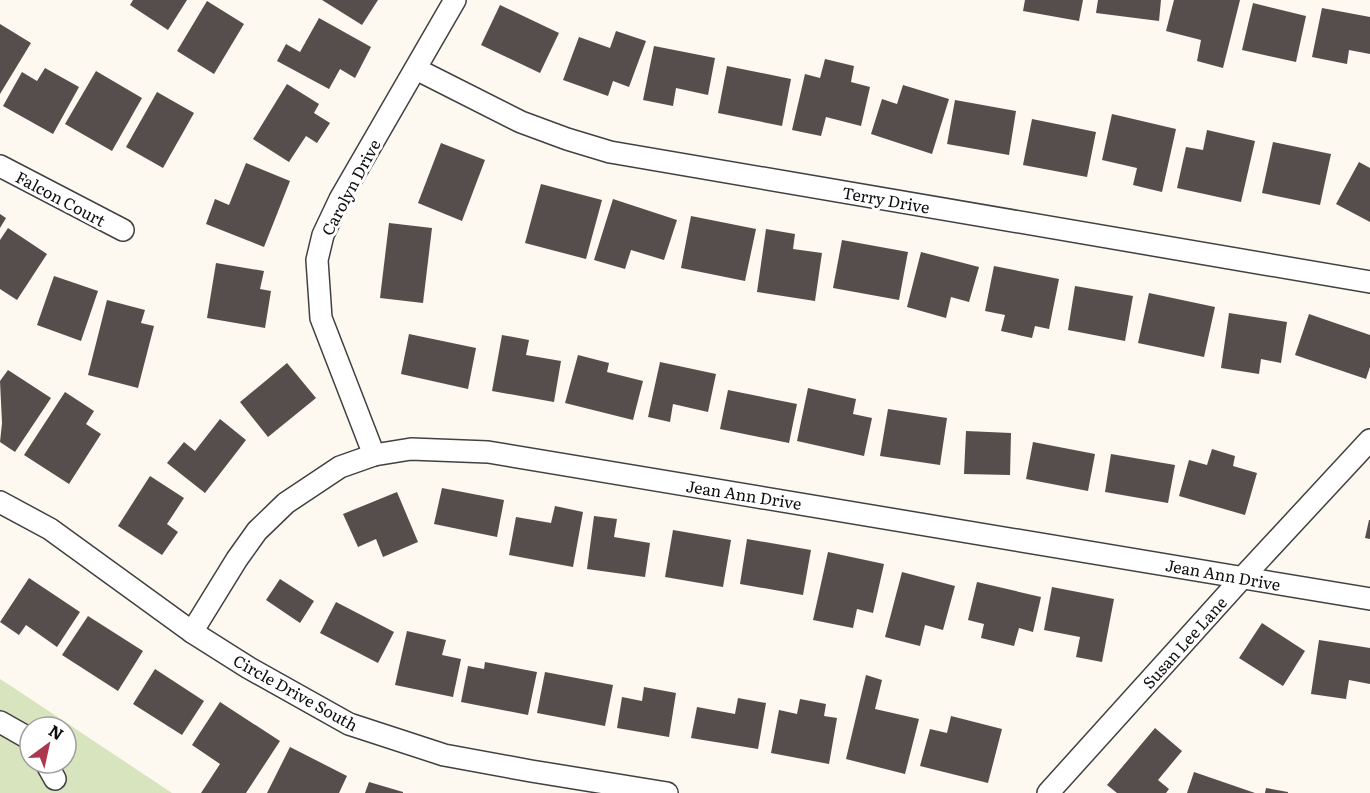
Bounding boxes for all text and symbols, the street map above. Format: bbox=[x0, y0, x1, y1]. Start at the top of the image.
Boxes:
street label: Carolyn Drive bbox=[315, 135, 385, 239]
street label: Falcon Court bbox=[12, 164, 111, 232]
street label: Terry Drive bbox=[840, 180, 932, 218]
street label: Jean Ann Drive bbox=[685, 473, 803, 515]
street label: Jean Ann Drive bbox=[1164, 552, 1282, 596]
street label: Susan Lee Lane bbox=[1136, 591, 1232, 693]
street label: Circle Drive South bbox=[229, 648, 363, 736]
north arrow bbox=[18, 715, 78, 775]
text: N bbox=[45, 718, 69, 745]

